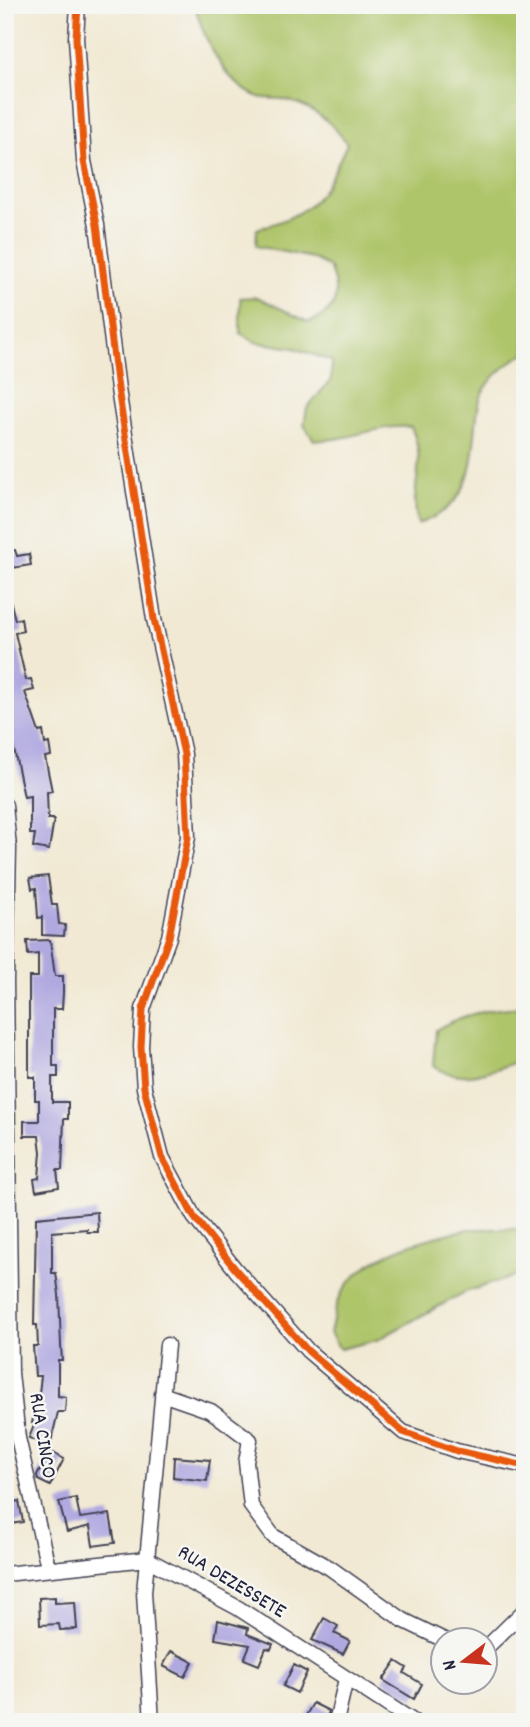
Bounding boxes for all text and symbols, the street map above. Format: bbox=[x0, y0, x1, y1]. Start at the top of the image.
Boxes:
street label: RUA CINCO bbox=[19, 1391, 63, 1481]
street label: RUA DEZESSETE bbox=[171, 1539, 291, 1627]
north arrow bbox=[428, 1626, 498, 1696]
text: N bbox=[437, 1656, 465, 1673]

